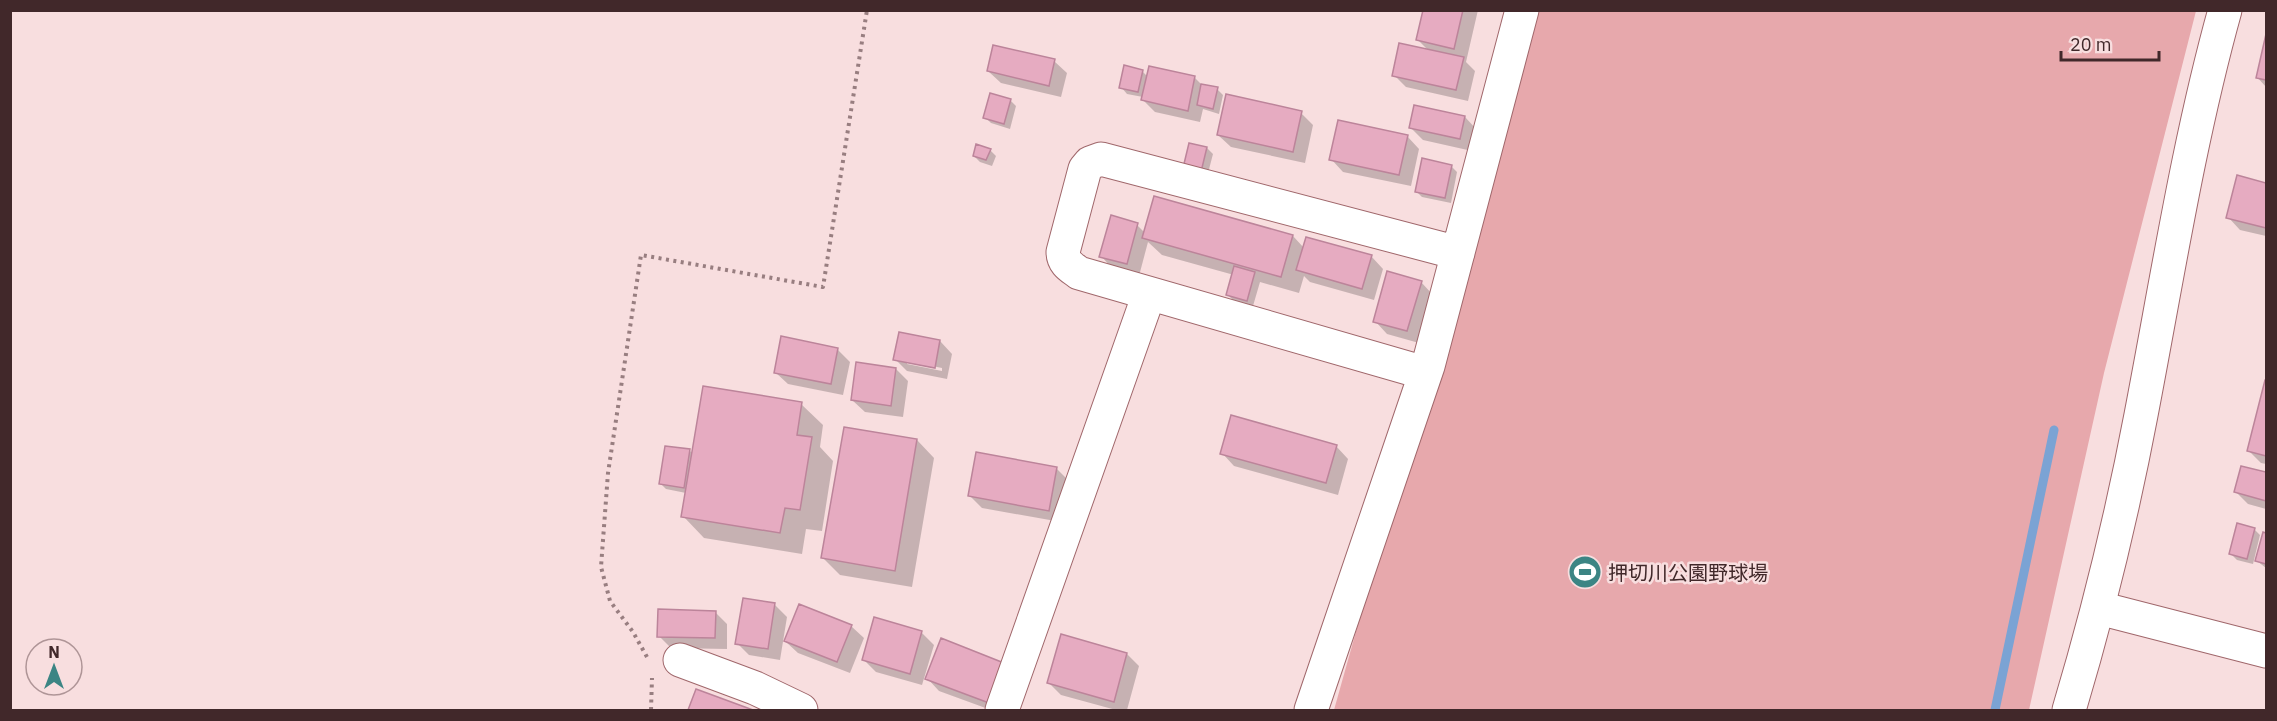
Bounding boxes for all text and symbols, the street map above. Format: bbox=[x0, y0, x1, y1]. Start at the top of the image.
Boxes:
scale bar bbox=[2061, 24, 2158, 62]
text: 20 m bbox=[2070, 33, 2112, 56]
sports icon: 押切川公園野球場 bbox=[1567, 554, 1603, 590]
place label: 押切川公園野球場 bbox=[1608, 559, 1768, 586]
north arrow bbox=[24, 637, 84, 697]
text: N bbox=[48, 642, 60, 662]

